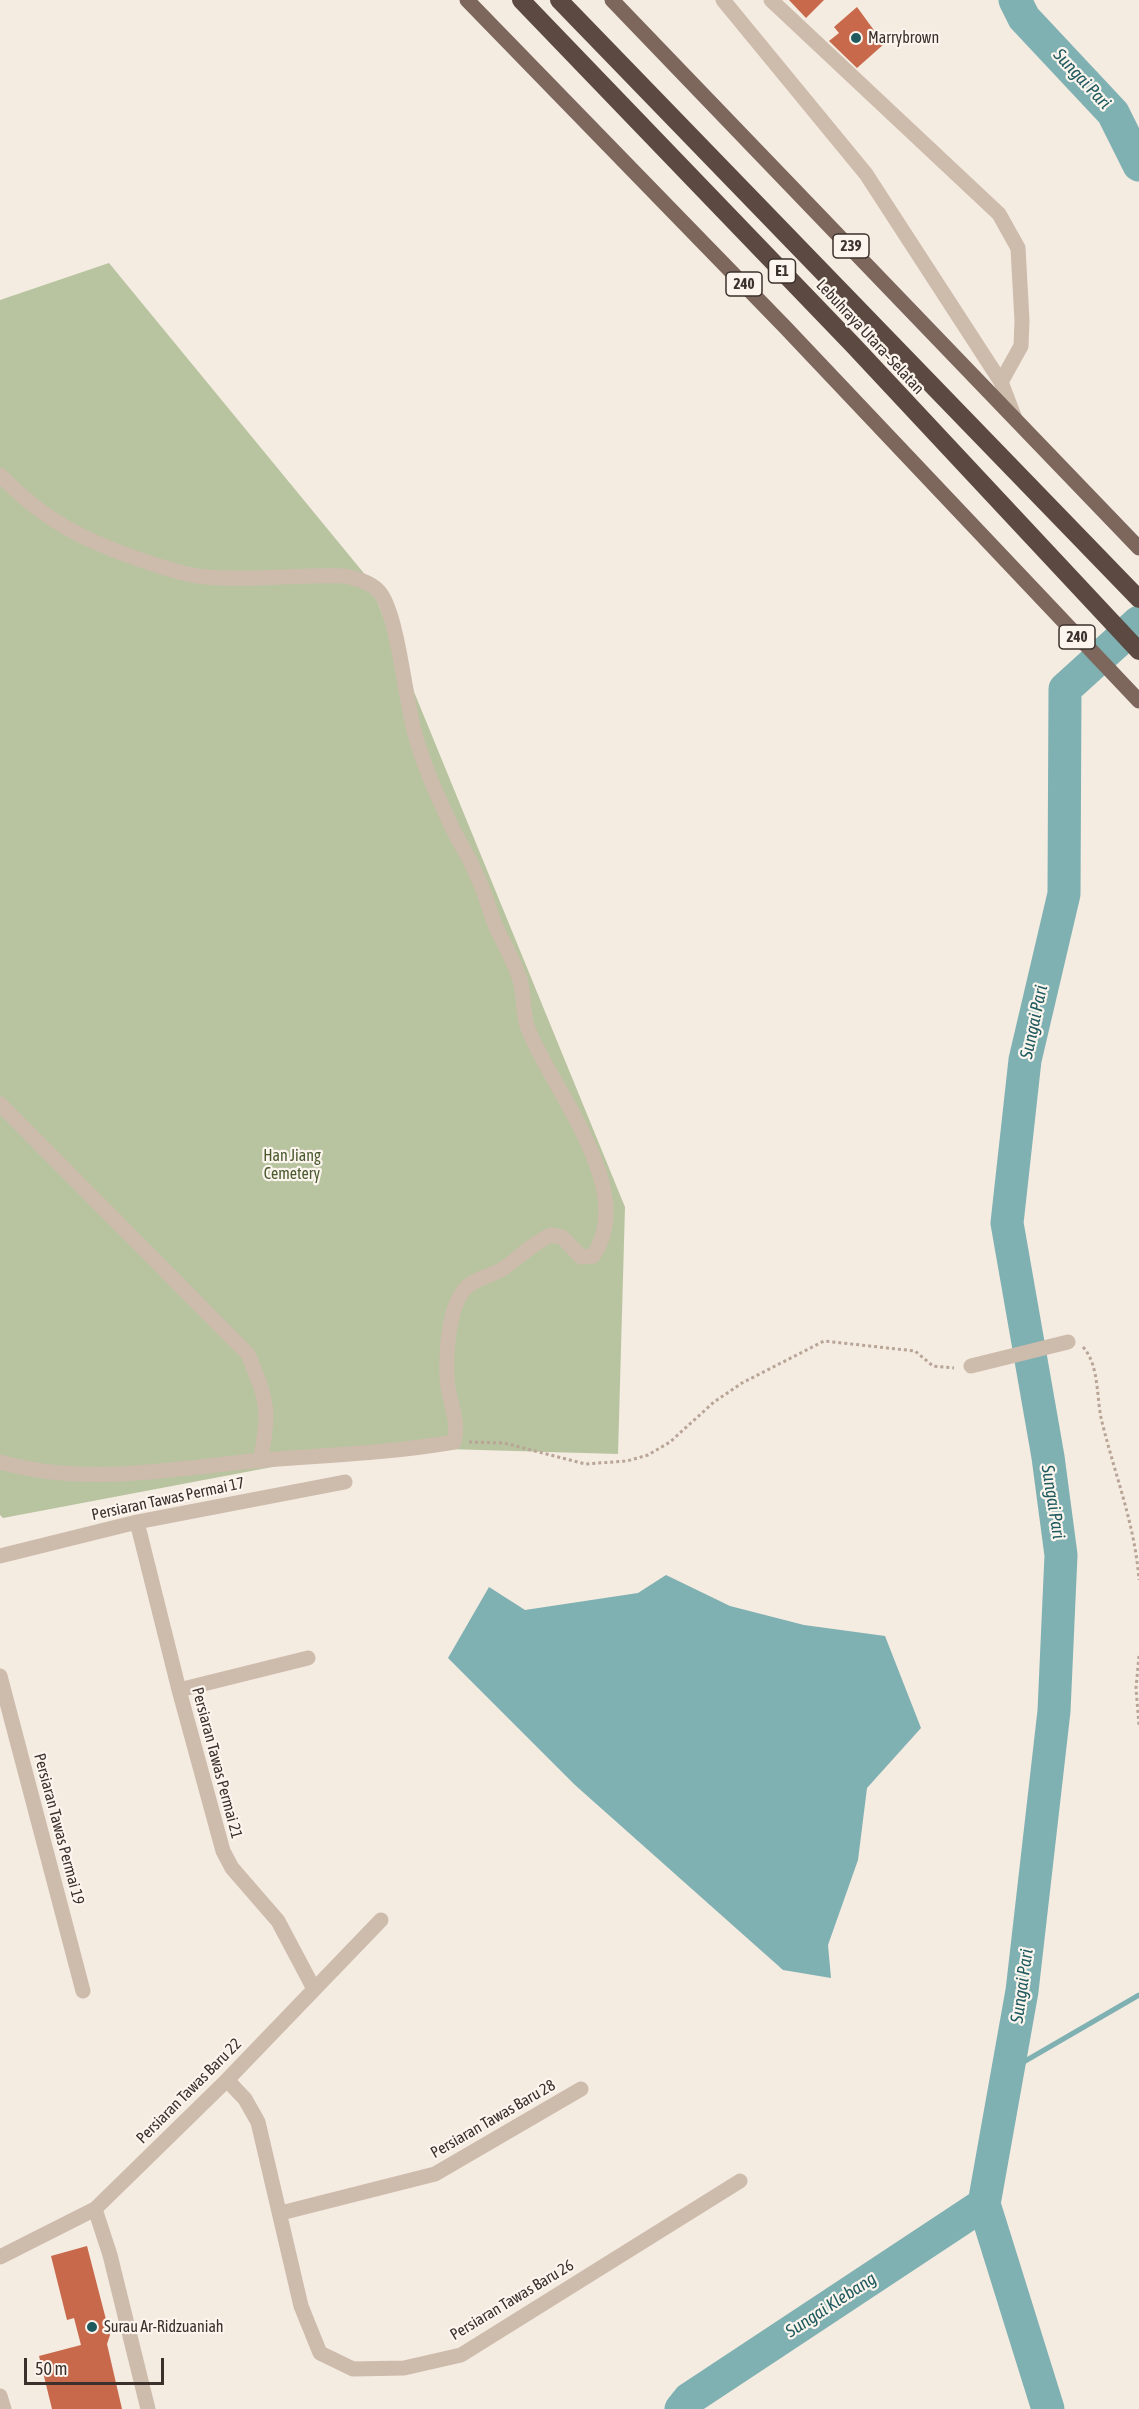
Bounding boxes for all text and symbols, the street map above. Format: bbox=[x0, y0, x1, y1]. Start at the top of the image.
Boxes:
place label: Marrybrown bbox=[868, 28, 939, 48]
marker: Marrybrown bbox=[849, 31, 863, 45]
water label: Sungai Pari bbox=[1049, 44, 1115, 114]
road number: 239 bbox=[833, 234, 869, 258]
road number: E1 bbox=[768, 259, 796, 283]
road number: 240 bbox=[726, 272, 762, 296]
street label: Lebuhraya Utara–Selatan bbox=[812, 276, 928, 398]
road number: 240 bbox=[1059, 625, 1095, 649]
water label: Sungai Pari bbox=[1016, 983, 1052, 1061]
park label: Han Jiang Cemetery bbox=[263, 1146, 321, 1184]
water label: Sungai Pari bbox=[1037, 1464, 1069, 1540]
street label: Persiaran Tawas Permai 17 bbox=[90, 1473, 246, 1525]
street label: Persiaran Tawas Permai 21 bbox=[188, 1685, 246, 1841]
street label: Persiaran Tawas Permai 19 bbox=[30, 1751, 88, 1907]
water label: Sungai Pari bbox=[1006, 1948, 1038, 2024]
street label: Persiaran Tawas Baru 22 bbox=[132, 2034, 246, 2148]
street label: Persiaran Tawas Baru 28 bbox=[427, 2075, 559, 2163]
street label: Persiaran Tawas Baru 26 bbox=[447, 2255, 577, 2345]
water label: Sungai Klebang bbox=[782, 2268, 880, 2342]
place label: Surau Ar-Ridzuaniah bbox=[104, 2317, 224, 2337]
marker: Surau Ar-Ridzuaniah bbox=[85, 2320, 99, 2334]
scale bar bbox=[27, 2346, 166, 2384]
text: 50 m bbox=[35, 2358, 67, 2379]

